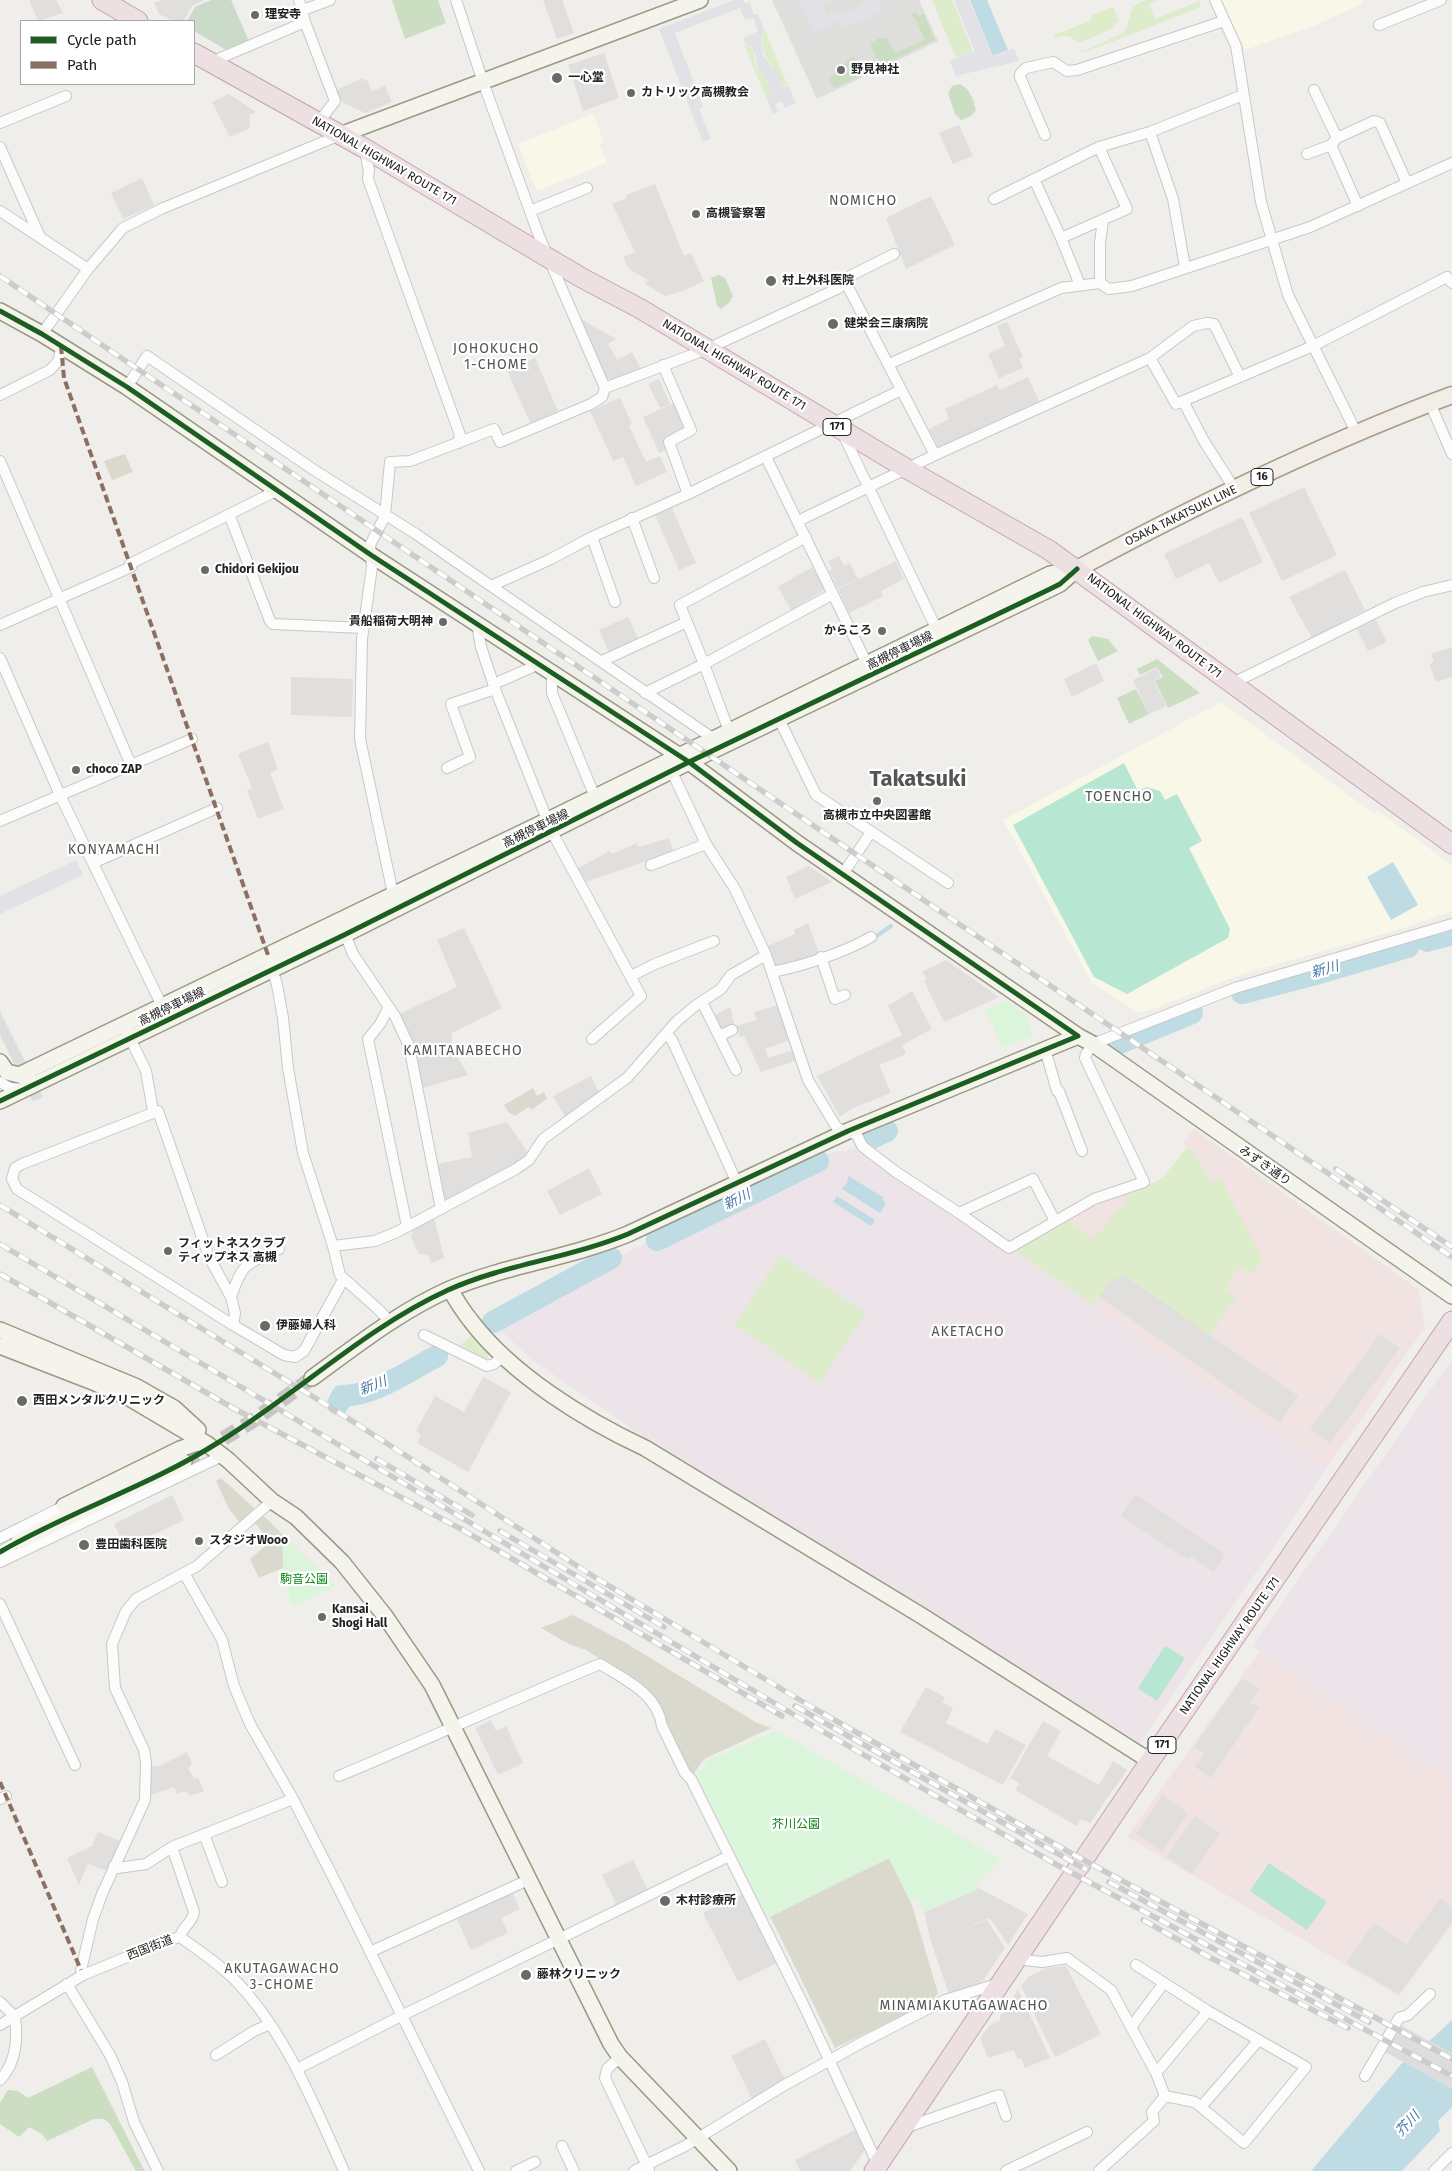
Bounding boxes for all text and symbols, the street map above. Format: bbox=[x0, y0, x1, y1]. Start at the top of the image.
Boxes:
place label: 理安寺 bbox=[265, 8, 301, 22]
marker: 理安寺 bbox=[249, 9, 261, 21]
legend bbox=[20, 20, 195, 85]
text: Cycle path bbox=[67, 31, 137, 49]
text: Path bbox=[67, 56, 97, 74]
place label: 野見神社 bbox=[851, 63, 899, 77]
marker: 野見神社 bbox=[835, 64, 847, 76]
marker: 一心堂 bbox=[550, 71, 564, 85]
place label: 一心堂 bbox=[568, 71, 604, 85]
place label: カトリック高槻教会 bbox=[641, 86, 749, 100]
marker: カトリック高槻教会 bbox=[625, 87, 637, 99]
street label: NATIONAL HIGHWAY ROUTE 171 bbox=[309, 114, 459, 208]
district label: NOMICHO bbox=[828, 193, 898, 209]
place label: 高槻警察署 bbox=[706, 207, 766, 221]
marker: 高槻警察署 bbox=[690, 208, 702, 220]
marker: 村上外科医院 bbox=[764, 274, 778, 288]
place label: 村上外科医院 bbox=[782, 274, 854, 288]
street label: NATIONAL HIGHWAY ROUTE 171 bbox=[660, 316, 808, 414]
marker: 健栄会三康病院 bbox=[826, 317, 840, 331]
place label: 健栄会三康病院 bbox=[844, 317, 928, 331]
district label: JOHOKUCHO 1-CHOME bbox=[452, 341, 540, 374]
road number: 171 bbox=[823, 418, 851, 436]
road number: 16 bbox=[1251, 468, 1273, 486]
street label: OSAKA TAKATSUKI LINE bbox=[1123, 483, 1239, 549]
place label: Chidori Gekijou bbox=[215, 563, 299, 577]
marker: Chidori Gekijou bbox=[199, 564, 211, 576]
street label: NATIONAL HIGHWAY ROUTE 171 bbox=[1084, 571, 1224, 681]
place label: 貴船稲荷大明神 bbox=[349, 615, 433, 629]
marker: 貴船稲荷大明神 bbox=[437, 616, 449, 628]
place label: からころ bbox=[824, 624, 872, 638]
marker: からころ bbox=[876, 625, 888, 637]
street label: 高槻停車場線 bbox=[864, 629, 936, 673]
place label: choco ZAP bbox=[86, 763, 142, 777]
marker: choco ZAP bbox=[70, 764, 82, 776]
district label: Takatsuki bbox=[870, 767, 966, 793]
district label: TOENCHO bbox=[1084, 789, 1154, 805]
marker: 高槻市立中央図書館 bbox=[871, 795, 883, 807]
street label: 高槻停車場線 bbox=[500, 807, 572, 851]
place label: 高槻市立中央図書館 bbox=[823, 809, 931, 823]
district label: KONYAMACHI bbox=[66, 842, 162, 858]
water label: 新川 bbox=[1309, 958, 1341, 982]
street label: 高槻停車場線 bbox=[136, 985, 208, 1029]
district label: KAMITANABECHO bbox=[402, 1043, 524, 1059]
street label: みずき通り bbox=[1236, 1143, 1294, 1189]
water label: 新川 bbox=[721, 1186, 753, 1214]
place label: フィットネスクラブ ティップネス 高槻 bbox=[178, 1237, 286, 1265]
marker: フィットネスクラブ ティップネス 高槻 bbox=[162, 1245, 174, 1257]
marker: 伊藤婦人科 bbox=[258, 1319, 272, 1333]
place label: 伊藤婦人科 bbox=[276, 1319, 336, 1333]
district label: AKETACHO bbox=[930, 1324, 1006, 1340]
water label: 新川 bbox=[357, 1373, 389, 1399]
marker: 西田メンタルクリニック bbox=[15, 1394, 29, 1408]
place label: 西田メンタルクリニック bbox=[33, 1394, 165, 1408]
place label: スタジオWooo bbox=[209, 1534, 288, 1548]
marker: スタジオWooo bbox=[193, 1535, 205, 1547]
marker: 豊田歯科医院 bbox=[77, 1538, 91, 1552]
place label: 豊田歯科医院 bbox=[95, 1538, 167, 1552]
park label: 駒音公園 bbox=[280, 1573, 328, 1587]
street label: NATIONAL HIGHWAY ROUTE 171 bbox=[1177, 1574, 1283, 1718]
place label: Kansai Shogi Hall bbox=[332, 1603, 387, 1631]
marker: Kansai Shogi Hall bbox=[316, 1611, 328, 1623]
road number: 171 bbox=[1148, 1736, 1176, 1754]
park label: 芥川公園 bbox=[772, 1818, 820, 1832]
marker: 木村診療所 bbox=[658, 1894, 672, 1908]
place label: 木村診療所 bbox=[676, 1894, 736, 1908]
street label: 西国街道 bbox=[125, 1933, 175, 1963]
district label: AKUTAGAWACHO 3-CHOME bbox=[223, 1961, 341, 1994]
marker: 藤林クリニック bbox=[519, 1968, 533, 1982]
place label: 藤林クリニック bbox=[537, 1968, 621, 1982]
district label: MINAMIAKUTAGAWACHO bbox=[877, 1998, 1051, 2014]
water label: 芥川 bbox=[1392, 2108, 1424, 2140]

